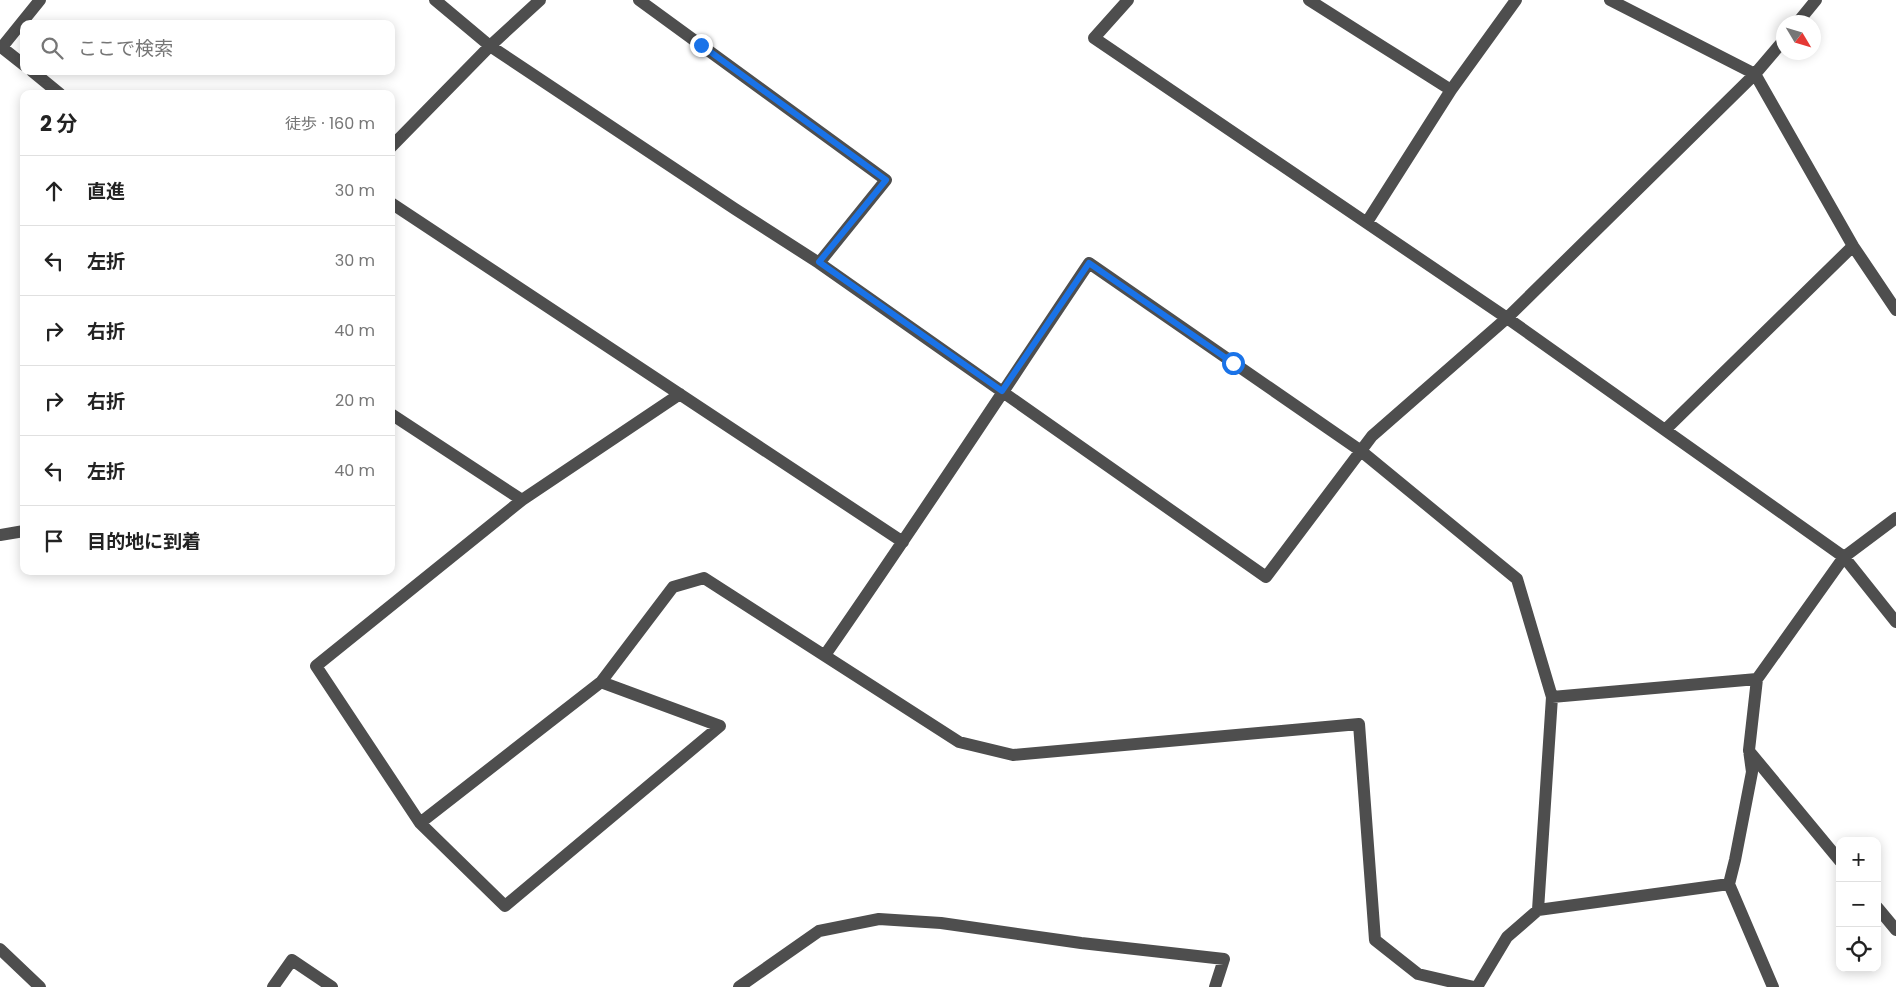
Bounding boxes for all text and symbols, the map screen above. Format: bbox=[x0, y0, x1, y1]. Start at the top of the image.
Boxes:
north arrow bbox=[1776, 15, 1821, 60]
search box bbox=[20, 20, 395, 75]
icon: search bbox=[38, 34, 66, 62]
route end bbox=[690, 34, 713, 57]
text: ここで検索 bbox=[78, 35, 173, 62]
text: 2 分 bbox=[40, 109, 77, 138]
text: 徒歩 · 160 m bbox=[285, 112, 375, 135]
icon: ahead bbox=[40, 177, 68, 205]
text: 直進 bbox=[87, 178, 125, 205]
text: 30 m bbox=[335, 179, 375, 202]
icon: left bbox=[40, 247, 68, 275]
text: 左折 bbox=[87, 248, 125, 275]
text: 30 m bbox=[335, 249, 375, 272]
icon: right bbox=[40, 317, 68, 345]
text: 右折 bbox=[87, 318, 125, 345]
text: 40 m bbox=[334, 319, 375, 342]
route start bbox=[1222, 352, 1245, 375]
icon: right bbox=[40, 387, 68, 415]
text: 右折 bbox=[87, 388, 125, 415]
text: 20 m bbox=[335, 389, 375, 412]
icon: left bbox=[40, 457, 68, 485]
text: 左折 bbox=[87, 458, 125, 485]
text: 40 m bbox=[334, 459, 375, 482]
icon: arrive bbox=[40, 527, 68, 555]
text: 目的地に到着 bbox=[87, 528, 201, 555]
map controls bbox=[1836, 837, 1881, 972]
button: + bbox=[1836, 837, 1881, 882]
button: − bbox=[1836, 882, 1881, 927]
button: locate bbox=[1836, 927, 1881, 972]

